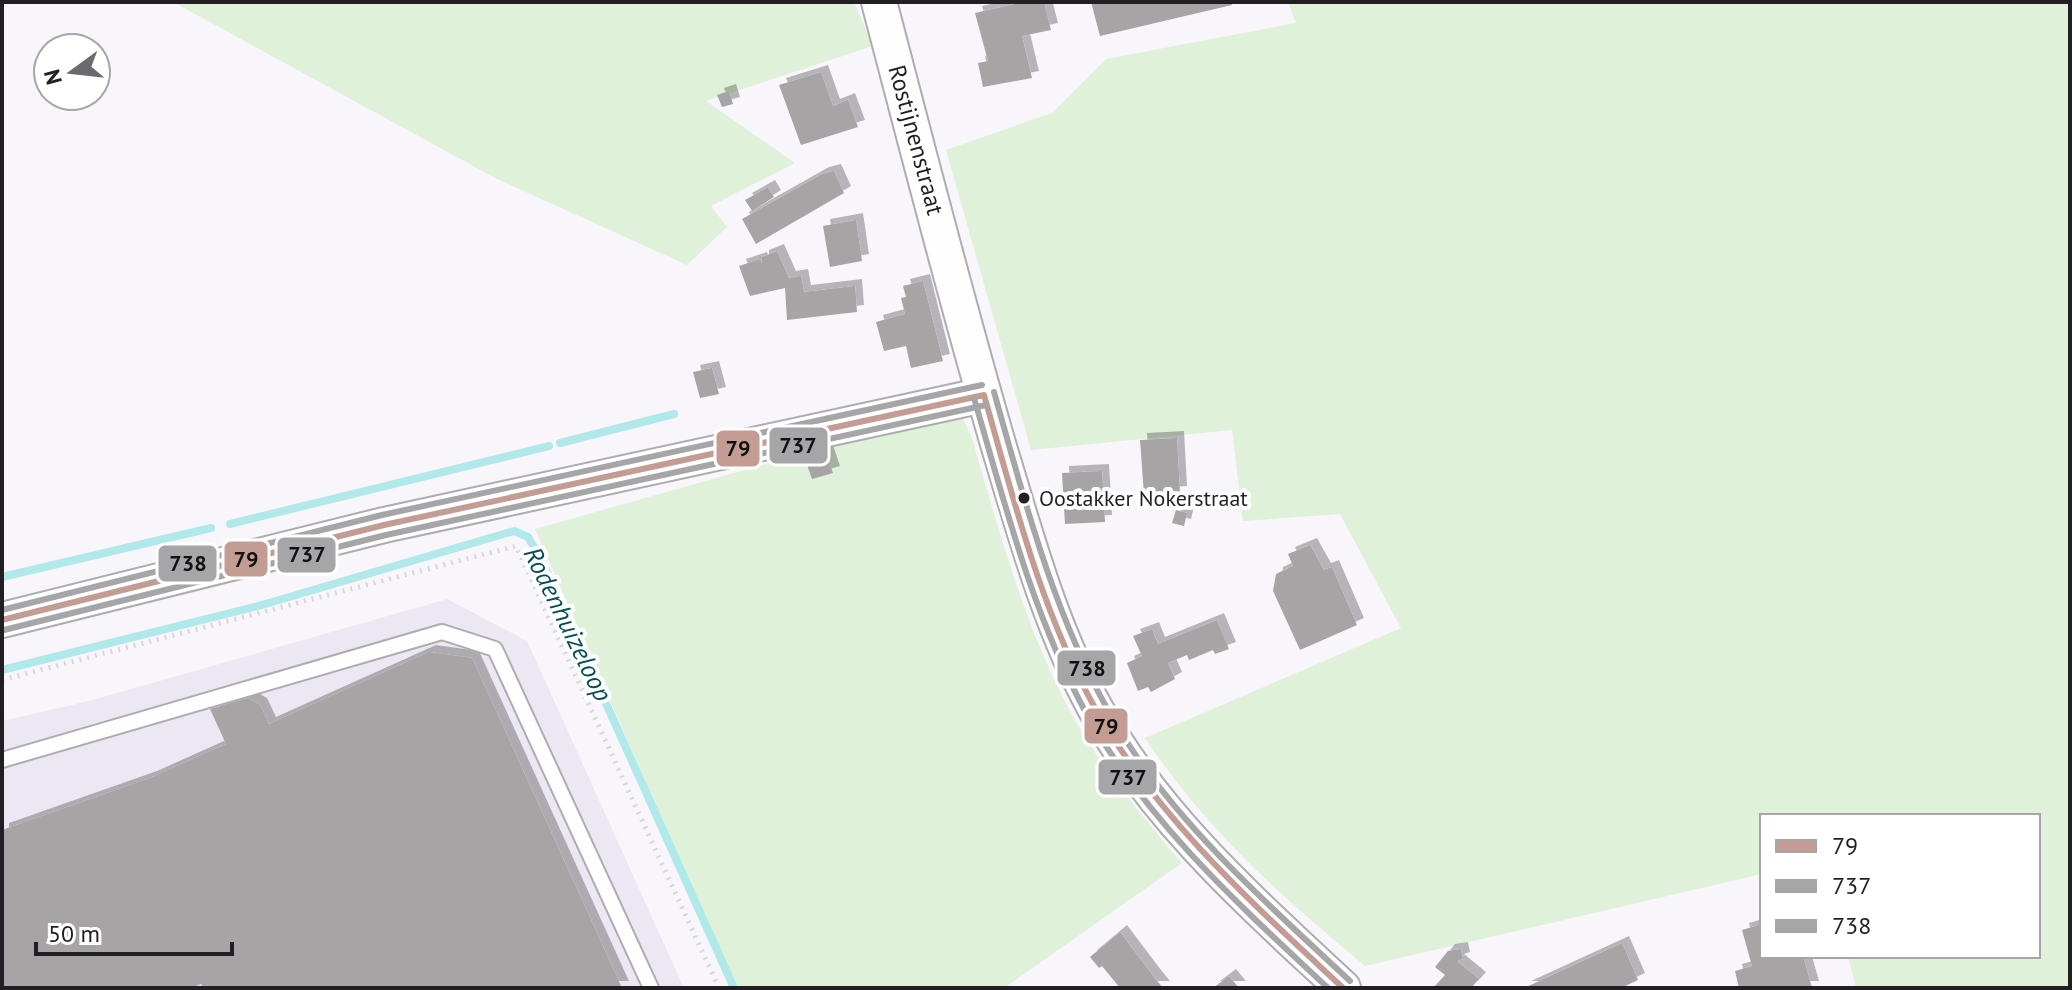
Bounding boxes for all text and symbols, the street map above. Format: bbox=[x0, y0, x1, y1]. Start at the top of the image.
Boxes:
north arrow bbox=[32, 32, 112, 112]
street label: Rostijnenstraat bbox=[882, 62, 951, 218]
text: N bbox=[37, 67, 68, 88]
line badge: 737 bbox=[768, 426, 829, 465]
line badge: 79 bbox=[715, 429, 761, 468]
text: 737 bbox=[779, 431, 817, 459]
text: 79 bbox=[726, 434, 750, 462]
place label: Oostakker Nokerstraat bbox=[1039, 484, 1248, 512]
marker: Oostakker Nokerstraat bbox=[1016, 490, 1032, 506]
line badge: 737 bbox=[276, 536, 337, 574]
line badge: 79 bbox=[223, 540, 269, 578]
text: 737 bbox=[288, 540, 326, 568]
water label: Rodenhuizeloop bbox=[517, 541, 620, 707]
line badge: 738 bbox=[157, 544, 218, 583]
text: 79 bbox=[234, 545, 258, 573]
text: 738 bbox=[169, 549, 207, 577]
line badge: 738 bbox=[1056, 649, 1117, 687]
text: 738 bbox=[1068, 654, 1106, 682]
line badge: 79 bbox=[1083, 707, 1129, 745]
text: 79 bbox=[1094, 712, 1118, 740]
line badge: 737 bbox=[1097, 758, 1158, 796]
text: 737 bbox=[1109, 763, 1147, 791]
legend bbox=[1760, 814, 2040, 958]
text: 79 bbox=[1832, 830, 1858, 861]
text: 737 bbox=[1832, 870, 1871, 901]
scale bar bbox=[36, 906, 232, 956]
text: 738 bbox=[1832, 910, 1871, 941]
text: 50 m bbox=[48, 918, 100, 949]

